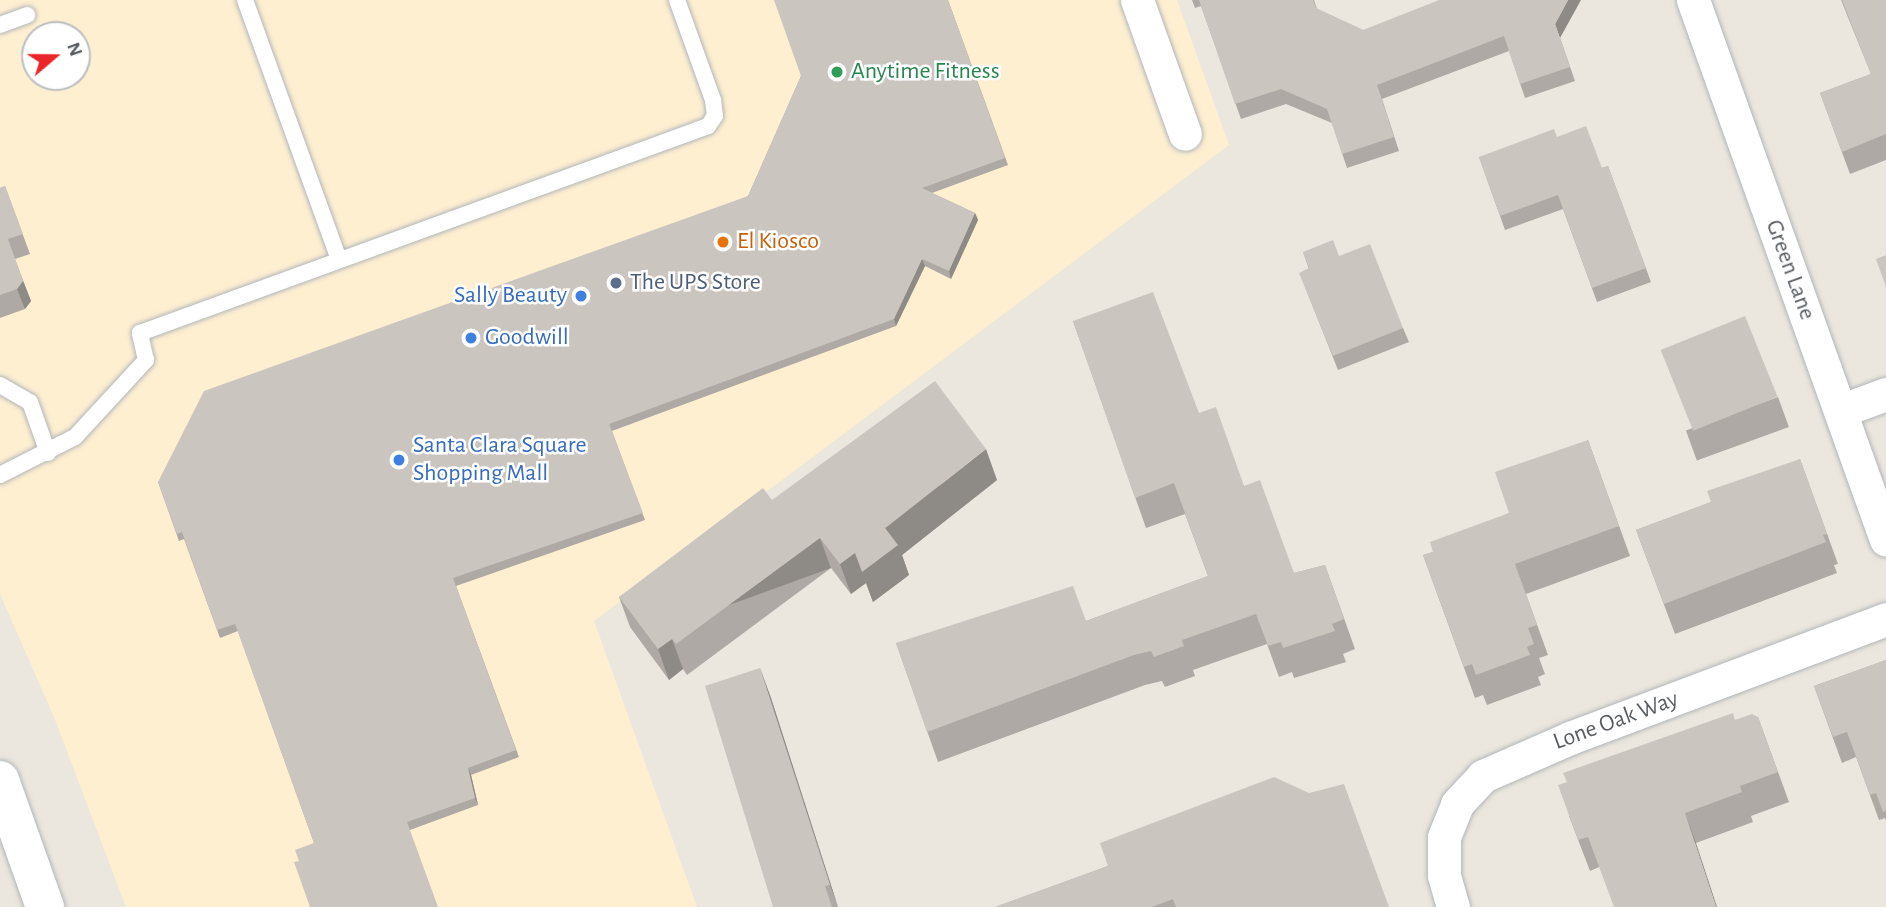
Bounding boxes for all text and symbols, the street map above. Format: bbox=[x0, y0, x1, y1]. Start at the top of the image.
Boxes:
north arrow bbox=[21, 21, 91, 91]
text: N bbox=[63, 40, 86, 59]
place label: Anytime Fitness bbox=[851, 58, 1000, 86]
marker: Anytime Fitness bbox=[829, 64, 845, 80]
street label: Green Lane bbox=[1759, 216, 1821, 324]
place label: El Kiosco bbox=[737, 228, 819, 256]
marker: El Kiosco bbox=[715, 234, 731, 250]
place label: The UPS Store bbox=[630, 269, 761, 297]
marker: The UPS Store bbox=[608, 275, 624, 291]
place label: Sally Beauty bbox=[454, 282, 567, 310]
marker: Sally Beauty bbox=[573, 288, 589, 304]
place label: Goodwill bbox=[485, 324, 569, 352]
marker: Goodwill bbox=[463, 330, 479, 346]
place label: Santa Clara Square Shopping Mall bbox=[413, 432, 587, 488]
marker: Santa Clara Square Shopping Mall bbox=[391, 452, 407, 468]
street label: Lone Oak Way bbox=[1550, 685, 1682, 757]

